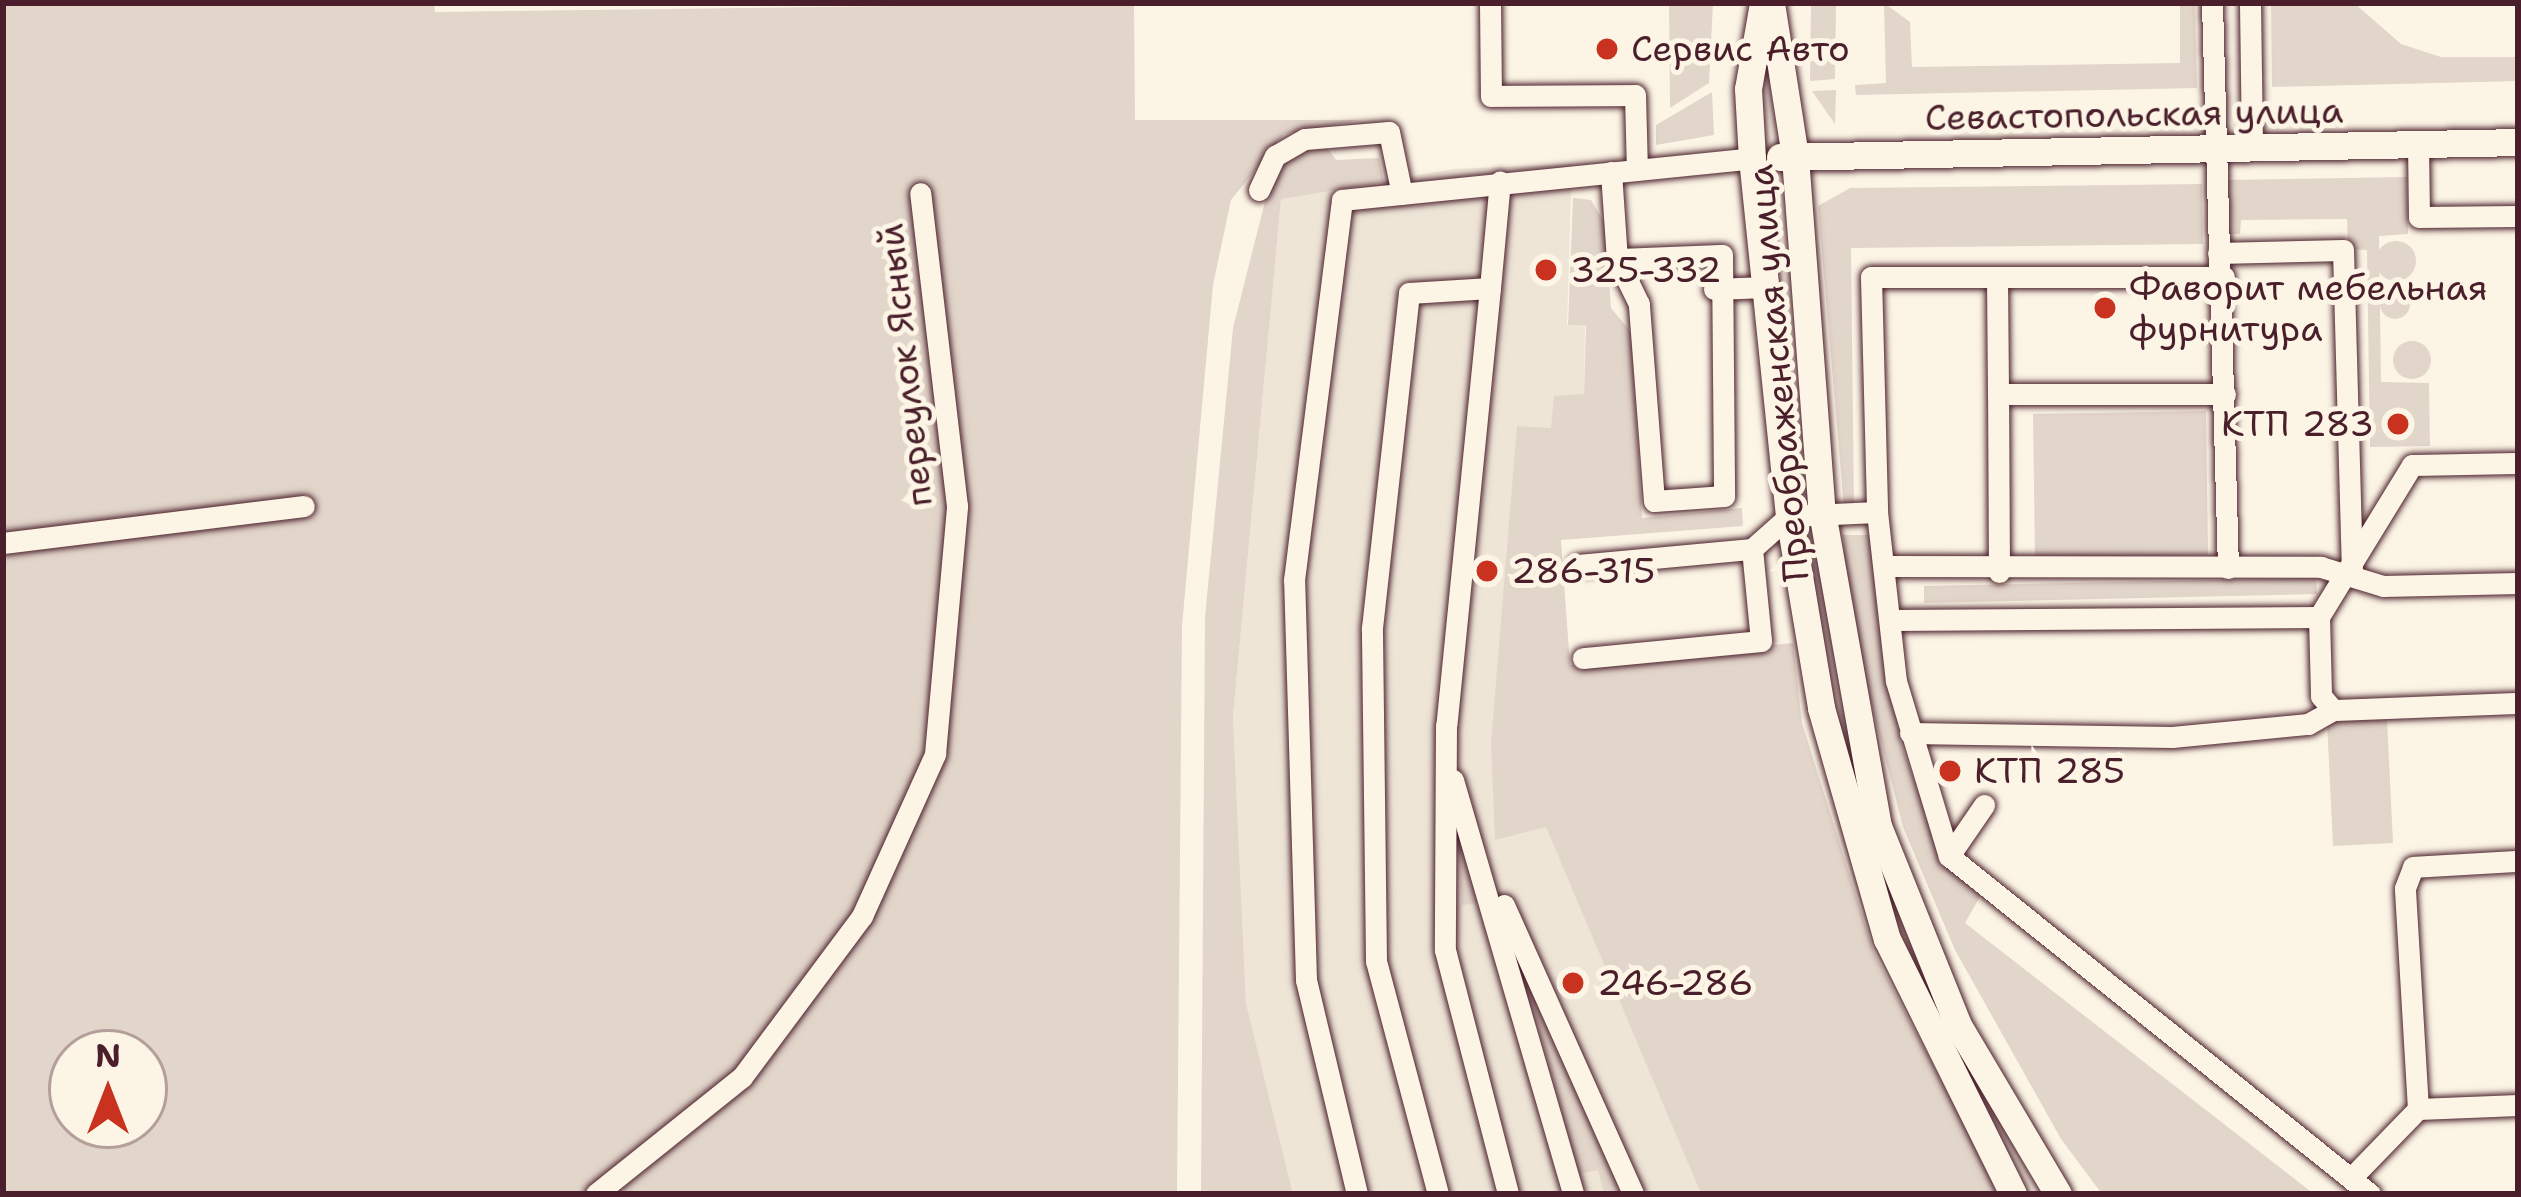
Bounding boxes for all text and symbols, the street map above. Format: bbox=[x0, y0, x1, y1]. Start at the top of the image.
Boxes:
place label: Сервис Авто bbox=[1631, 27, 1850, 71]
marker: Сервис Авто bbox=[1594, 36, 1620, 62]
street label: Севастопольская улица bbox=[1924, 89, 2344, 139]
street label: Преображенская улица bbox=[1738, 163, 1818, 583]
street label: переулок Ясный bbox=[869, 221, 941, 509]
place label: 325-332 bbox=[1570, 248, 1722, 292]
marker: 325-332 bbox=[1533, 257, 1559, 283]
place label: Фаворит мебельная фурнитура bbox=[2129, 265, 2488, 350]
marker: Фаворит мебельная фурнитура bbox=[2092, 295, 2118, 321]
place label: КТП 283 bbox=[2221, 402, 2374, 446]
marker: КТП 283 bbox=[2385, 411, 2411, 437]
place label: 286-315 bbox=[1511, 549, 1655, 593]
marker: 286-315 bbox=[1474, 558, 1500, 584]
place label: КТП 285 bbox=[1974, 749, 2125, 793]
marker: КТП 285 bbox=[1937, 758, 1963, 784]
place label: 246-286 bbox=[1597, 961, 1753, 1005]
marker: 246-286 bbox=[1560, 970, 1586, 996]
north arrow bbox=[48, 1029, 168, 1149]
text: N bbox=[95, 1033, 121, 1078]

